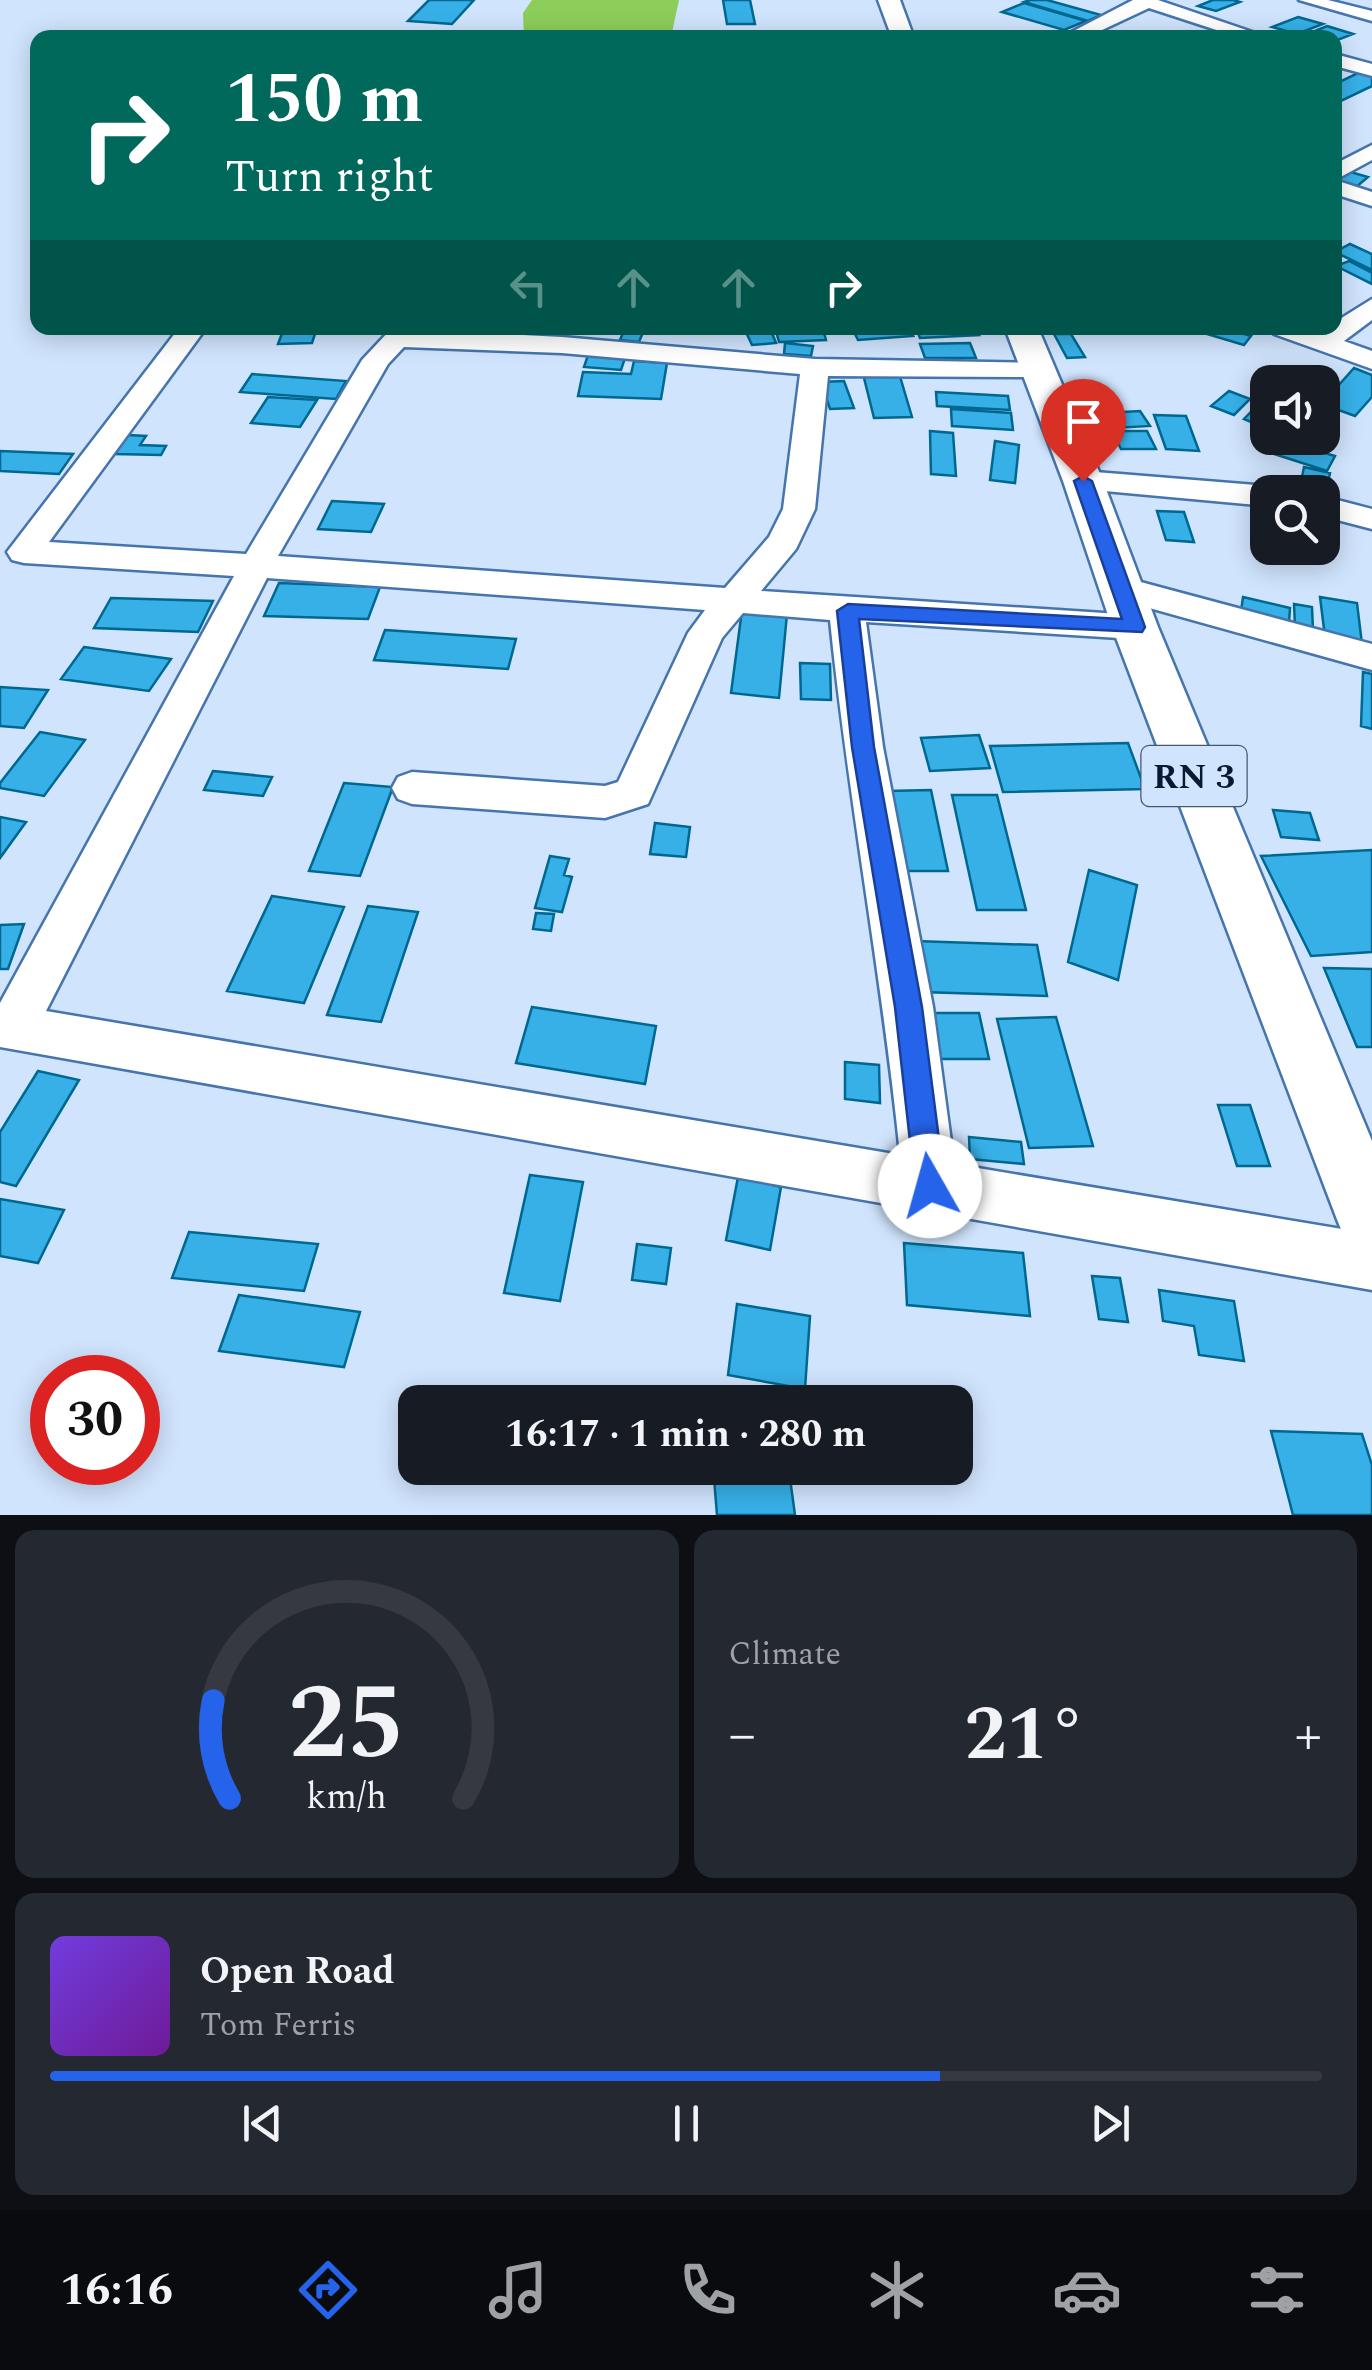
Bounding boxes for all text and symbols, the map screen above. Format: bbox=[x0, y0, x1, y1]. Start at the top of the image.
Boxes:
text: 150 m bbox=[225, 47, 423, 153]
icon: right bbox=[60, 70, 190, 200]
text: Turn right bbox=[225, 143, 434, 212]
icon: left bbox=[501, 260, 556, 315]
icon: ahead bbox=[606, 260, 661, 315]
icon: ahead bbox=[711, 260, 766, 315]
icon: right bbox=[816, 260, 871, 315]
map controls bbox=[1250, 365, 1340, 565]
button: sound bbox=[1250, 365, 1340, 455]
pin bbox=[1041, 379, 1126, 482]
icon: arrive bbox=[1056, 394, 1111, 449]
button: search bbox=[1250, 475, 1340, 565]
road number: RN 3 bbox=[1142, 746, 1246, 806]
position arrow bbox=[878, 1134, 982, 1238]
speed limit sign: 30 bbox=[30, 1355, 160, 1485]
text: 16:17 · 1 min · 280 m bbox=[505, 1406, 866, 1464]
text: Climate bbox=[729, 1630, 841, 1679]
text: 25 bbox=[288, 1646, 405, 1804]
text: 21° bbox=[964, 1679, 1086, 1793]
text: − bbox=[729, 1694, 756, 1777]
text: + bbox=[1294, 1694, 1322, 1777]
text: km/h bbox=[307, 1770, 387, 1825]
text: Open Road bbox=[200, 1943, 395, 2001]
text: Tom Ferris bbox=[200, 2001, 356, 2050]
icon: previous bbox=[235, 2096, 290, 2151]
icon: pause bbox=[659, 2096, 714, 2151]
icon: next bbox=[1083, 2096, 1138, 2151]
icon: directions bbox=[293, 2255, 363, 2325]
icon: music bbox=[483, 2255, 553, 2325]
icon: phone bbox=[673, 2255, 743, 2325]
icon: climate bbox=[862, 2255, 932, 2325]
icon: car bbox=[1052, 2255, 1122, 2325]
icon: filters bbox=[1242, 2255, 1312, 2325]
text: 16:16 bbox=[60, 2256, 173, 2325]

